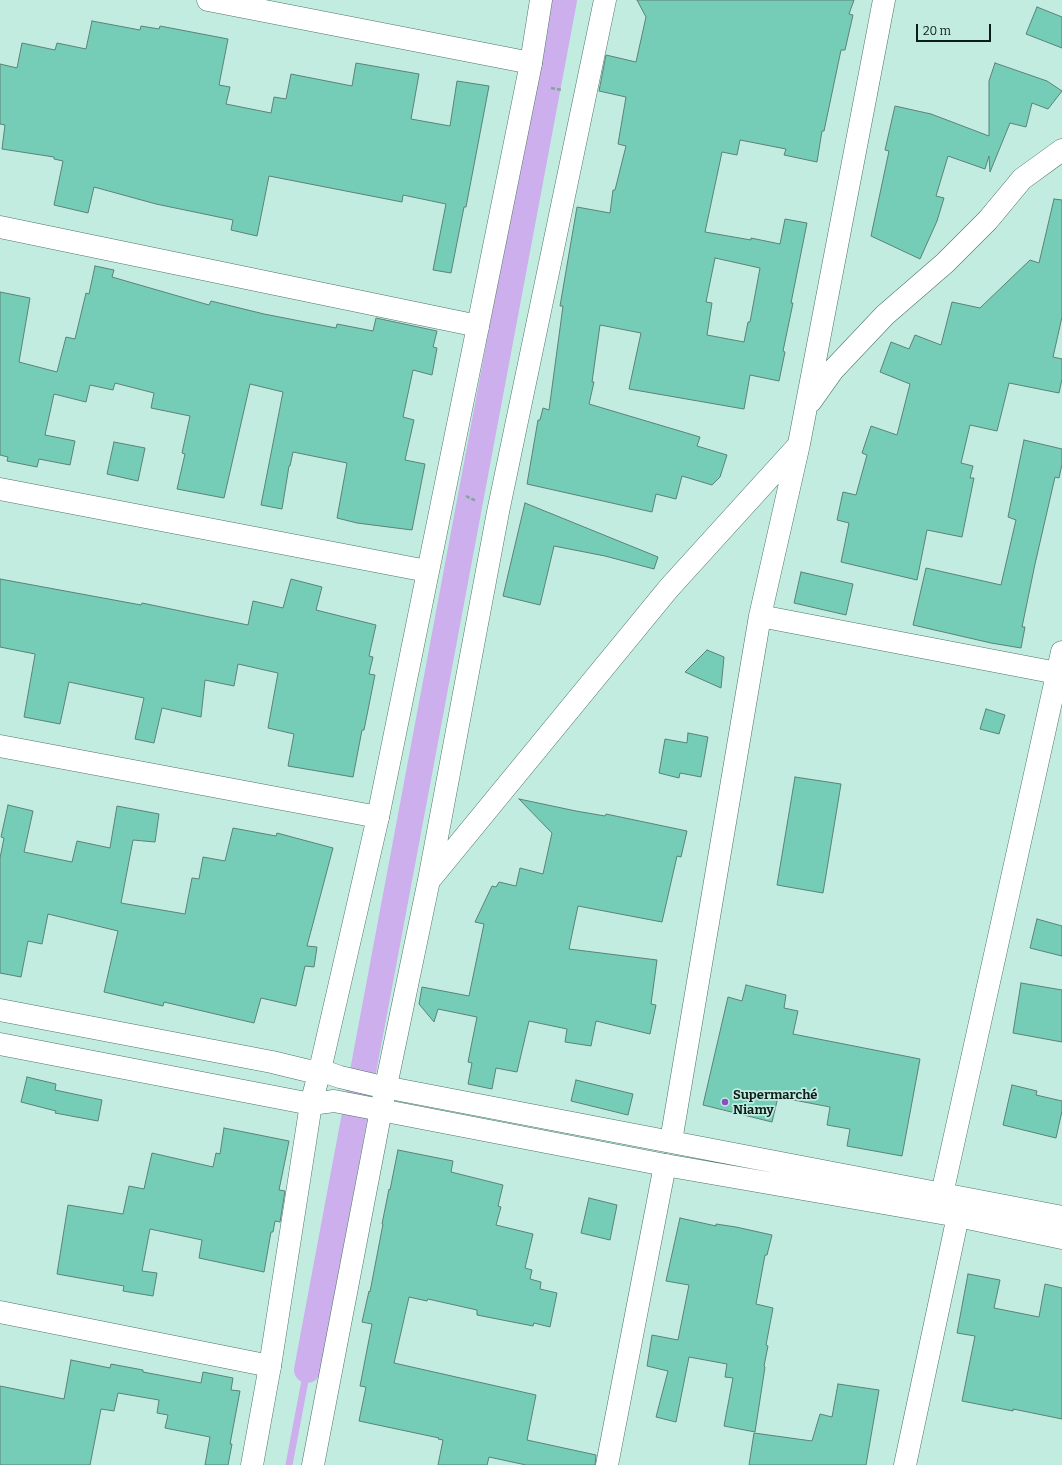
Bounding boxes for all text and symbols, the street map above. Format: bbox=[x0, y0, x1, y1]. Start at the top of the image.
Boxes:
scale bar bbox=[918, 16, 993, 42]
text: 20 m bbox=[923, 24, 951, 38]
place label: Supermarché Niamy bbox=[733, 1087, 818, 1118]
marker: Supermarché Niamy bbox=[720, 1097, 730, 1107]

